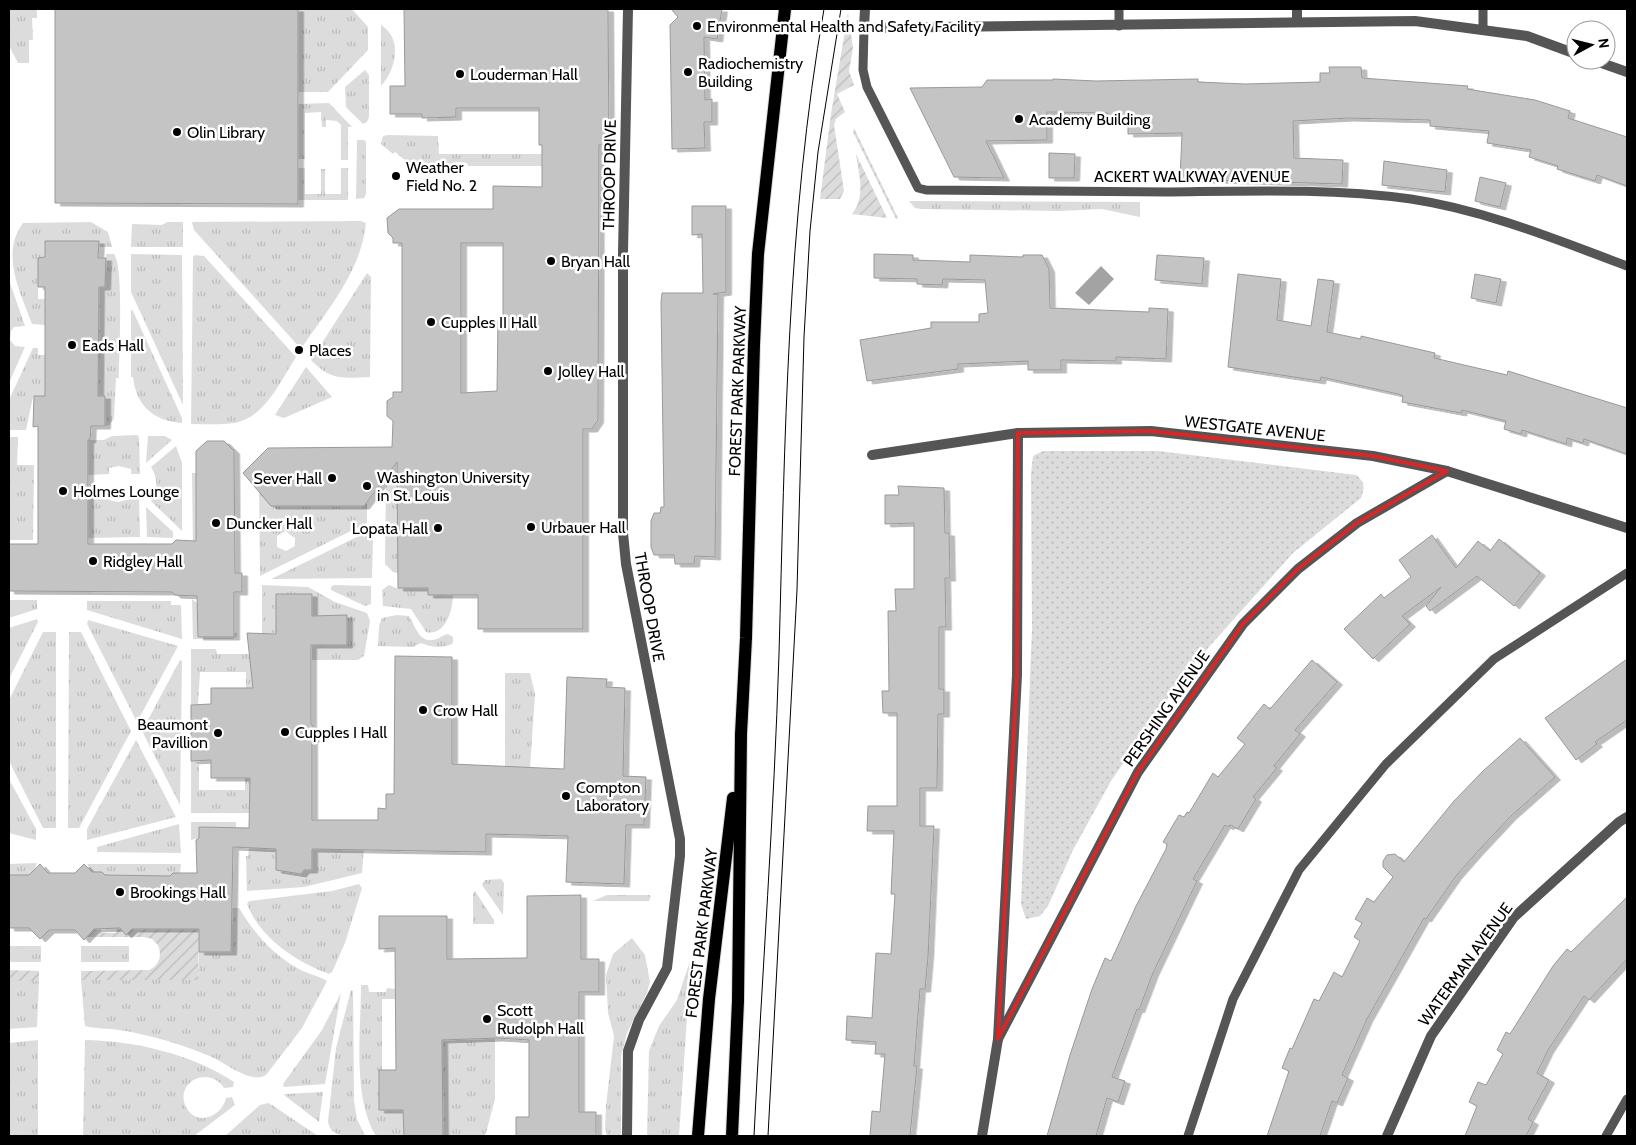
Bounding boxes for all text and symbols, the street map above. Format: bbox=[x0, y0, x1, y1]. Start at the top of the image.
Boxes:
place label: Environmental Health and Safety Facility bbox=[707, 17, 981, 36]
marker: Environmental Health and Safety Facility bbox=[691, 20, 703, 32]
north arrow bbox=[1566, 20, 1616, 70]
text: N bbox=[1594, 37, 1613, 49]
place label: Radiochemistry Building bbox=[698, 54, 803, 91]
place label: Louderman Hall bbox=[470, 65, 578, 84]
marker: Radiochemistry Building bbox=[682, 66, 694, 78]
marker: Louderman Hall bbox=[454, 68, 466, 80]
place label: Academy Building bbox=[1029, 110, 1151, 129]
marker: Academy Building bbox=[1013, 113, 1025, 125]
street label: THROOP DRIVE bbox=[599, 119, 620, 231]
place label: Olin Library bbox=[187, 123, 265, 142]
marker: Olin Library bbox=[171, 126, 183, 138]
place label: Weather Field No. 2 bbox=[406, 158, 477, 195]
street label: ACKERT WALKWAY AVENUE bbox=[1094, 167, 1290, 186]
marker: Weather Field No. 2 bbox=[390, 170, 402, 182]
place label: Bryan Hall bbox=[561, 252, 630, 271]
marker: Bryan Hall bbox=[545, 255, 557, 267]
street label: FOREST PARK PARKWAY bbox=[725, 304, 750, 477]
place label: Cupples II Hall bbox=[441, 313, 537, 332]
marker: Cupples II Hall bbox=[425, 316, 437, 328]
place label: Eads Hall bbox=[82, 336, 144, 355]
marker: Eads Hall bbox=[66, 339, 78, 351]
place label: Places bbox=[309, 341, 352, 360]
marker: Places bbox=[293, 344, 305, 356]
place label: Jolley Hall bbox=[557, 362, 625, 381]
marker: Jolley Hall bbox=[542, 365, 554, 377]
street label: WESTGATE AVENUE bbox=[1184, 412, 1326, 445]
place label: Washington University in St. Louis bbox=[377, 468, 530, 505]
place label: Sever Hall bbox=[254, 469, 322, 488]
marker: Sever Hall bbox=[326, 472, 338, 484]
marker: Washington University in St. Louis bbox=[361, 480, 373, 492]
place label: Holmes Lounge bbox=[73, 482, 179, 501]
marker: Holmes Lounge bbox=[57, 485, 69, 497]
place label: Duncker Hall bbox=[226, 514, 312, 533]
marker: Duncker Hall bbox=[210, 517, 222, 529]
place label: Urbauer Hall bbox=[541, 518, 626, 537]
place label: Lopata Hall bbox=[352, 519, 428, 538]
marker: Urbauer Hall bbox=[525, 521, 537, 533]
marker: Lopata Hall bbox=[432, 522, 444, 534]
street label: THROOP DRIVE bbox=[631, 551, 669, 663]
place label: Ridgley Hall bbox=[103, 552, 183, 571]
marker: Ridgley Hall bbox=[87, 555, 99, 567]
street label: PERSHING AVENUE bbox=[1119, 646, 1214, 770]
place label: Crow Hall bbox=[433, 701, 498, 720]
marker: Crow Hall bbox=[417, 704, 429, 716]
place label: Beaumont Pavillion bbox=[137, 715, 209, 752]
place label: Cupples I Hall bbox=[295, 723, 387, 742]
marker: Cupples I Hall bbox=[279, 726, 291, 738]
marker: Beaumont Pavillion bbox=[212, 727, 224, 739]
place label: Compton Laboratory bbox=[576, 778, 649, 815]
marker: Compton Laboratory bbox=[560, 790, 572, 802]
street label: FOREST PARK PARKWAY bbox=[682, 846, 721, 1019]
place label: Brookings Hall bbox=[130, 883, 226, 902]
marker: Brookings Hall bbox=[114, 886, 126, 898]
street label: WATERMAN AVENUE bbox=[1414, 899, 1517, 1030]
place label: Scott Rudolph Hall bbox=[497, 1001, 584, 1038]
marker: Scott Rudolph Hall bbox=[481, 1013, 493, 1025]

